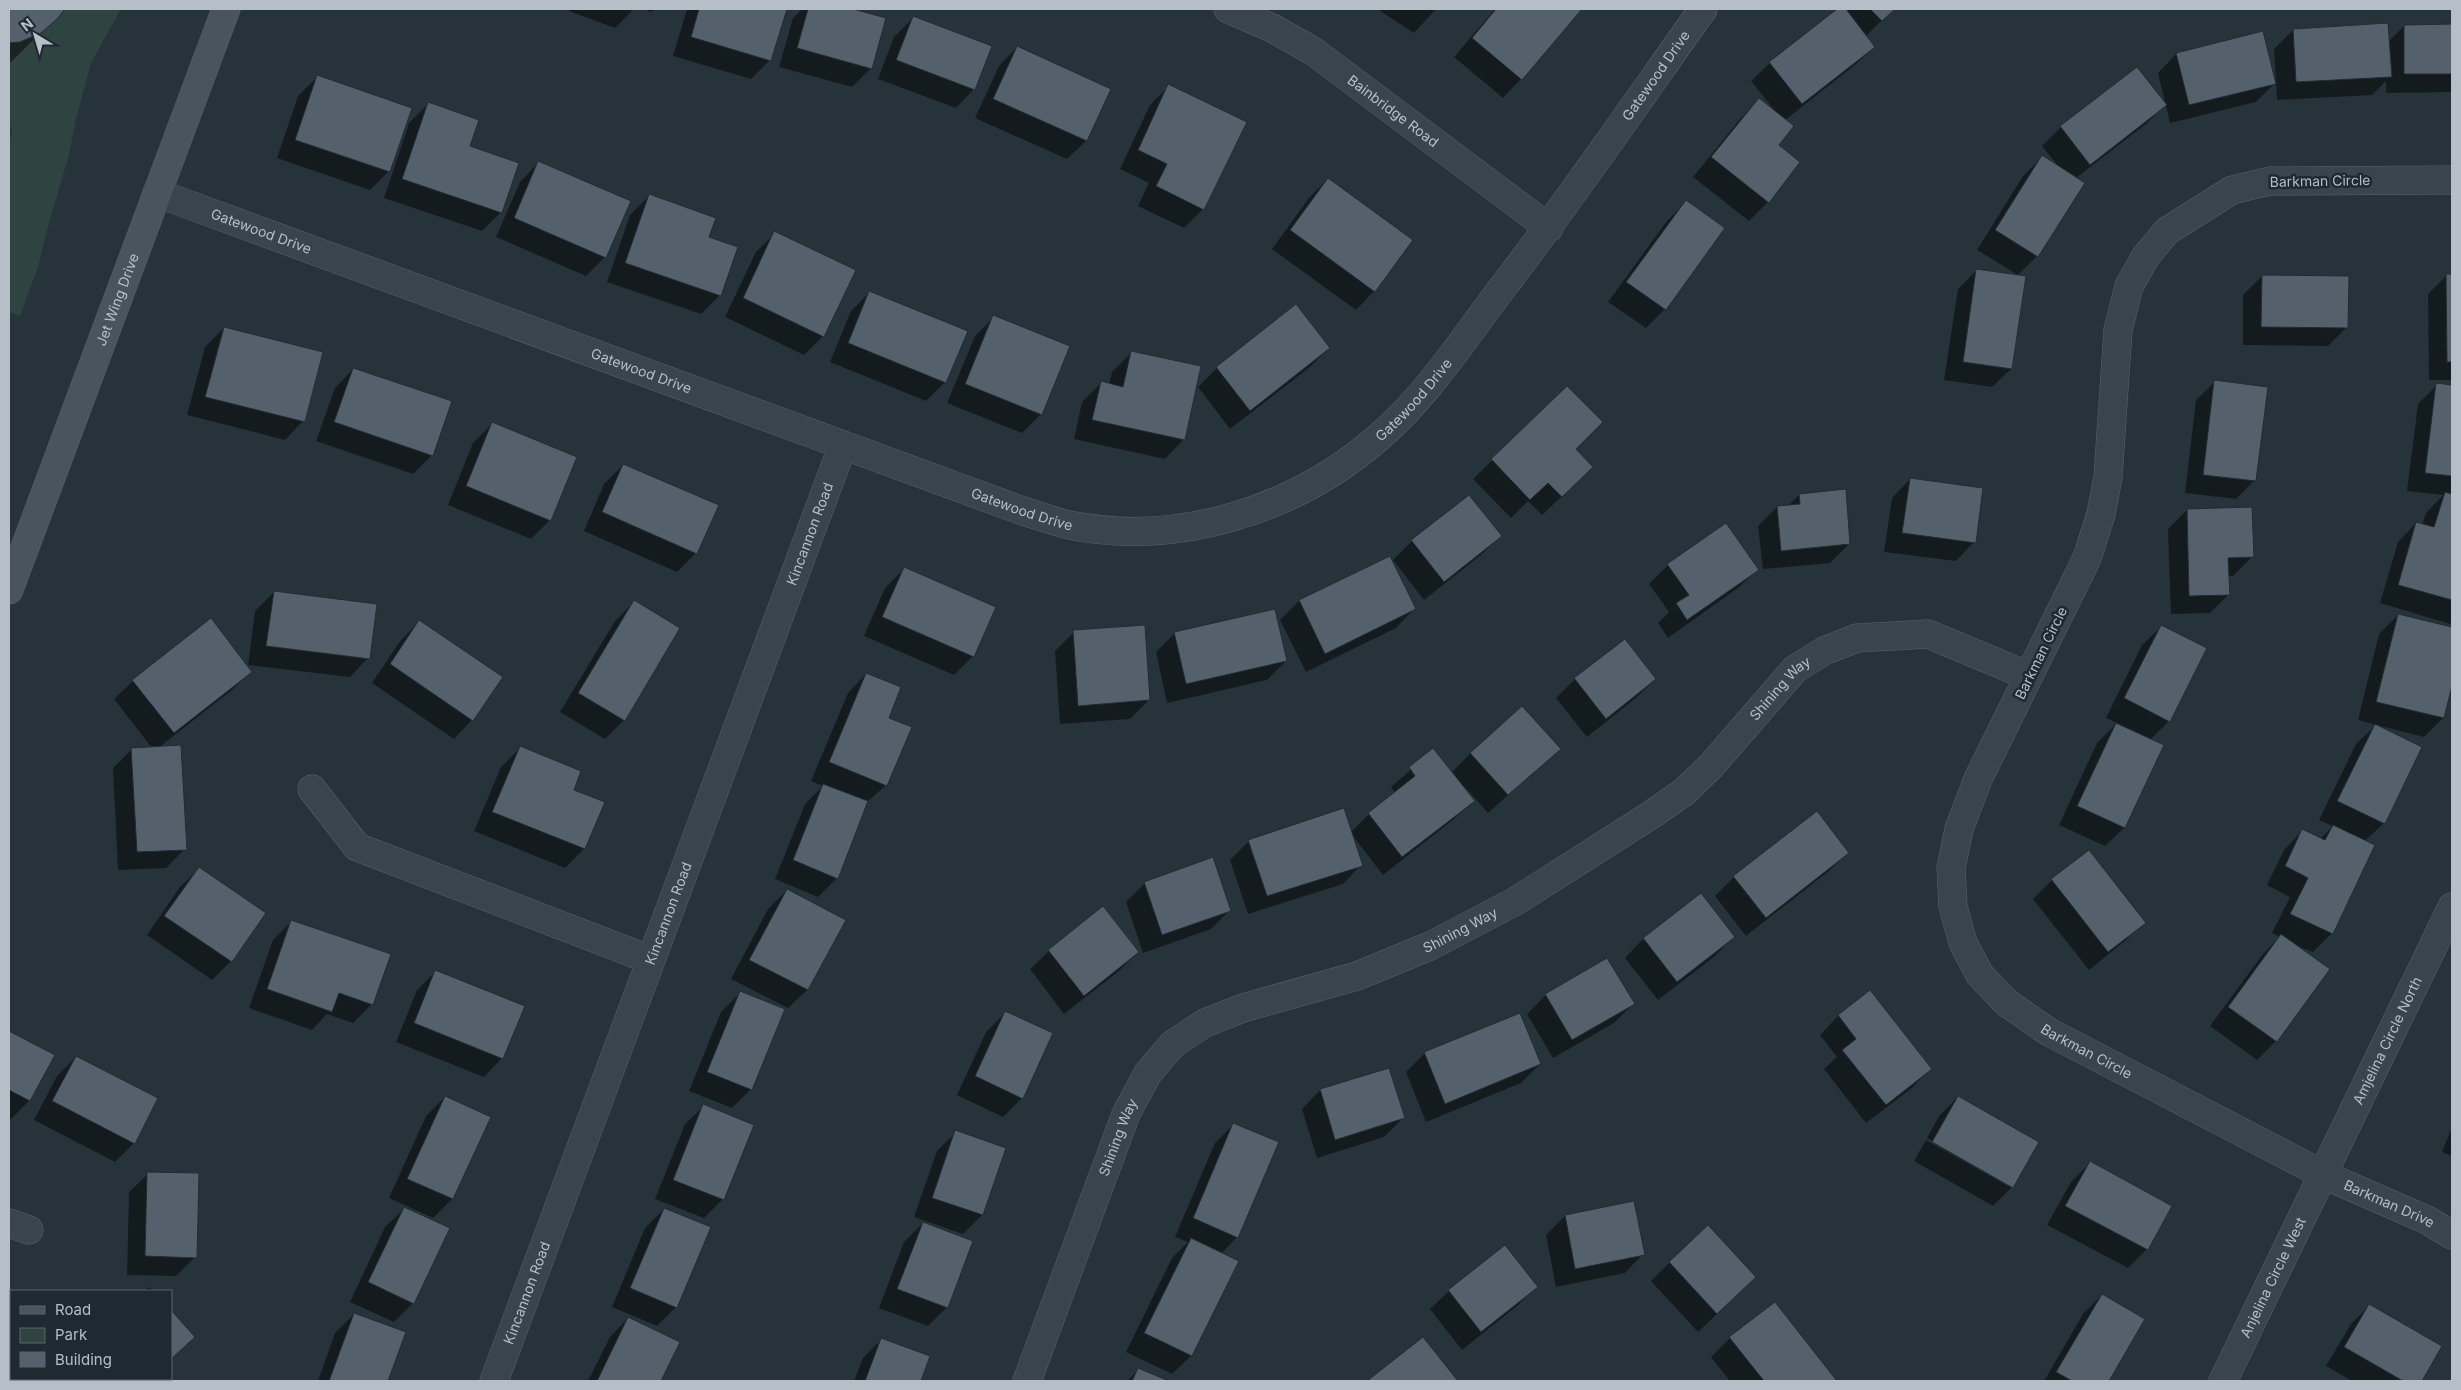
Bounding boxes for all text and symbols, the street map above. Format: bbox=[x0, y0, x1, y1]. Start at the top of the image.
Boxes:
north arrow bbox=[10, 10, 60, 60]
text: N bbox=[17, 14, 36, 34]
street label: Gatewood Drive bbox=[1618, 27, 1693, 124]
street label: Bainbridge Road bbox=[1345, 71, 1442, 150]
street label: Barkman Circle bbox=[2269, 171, 2370, 190]
street label: Gatewood Drive bbox=[209, 205, 314, 257]
street label: Jet Wing Drive bbox=[92, 251, 142, 348]
street label: Gatewood Drive bbox=[589, 344, 694, 397]
street label: Gatewood Drive bbox=[1371, 355, 1455, 444]
street label: Kincannon Road bbox=[782, 480, 836, 587]
street label: Gatewood Drive bbox=[969, 484, 1075, 534]
street label: Barkman Circle bbox=[2011, 604, 2070, 702]
street label: Shining Way bbox=[1746, 652, 1814, 723]
street label: Kincannon Road bbox=[641, 860, 695, 967]
street label: Shining Way bbox=[1420, 903, 1500, 956]
street label: Amjelina Circle North bbox=[2349, 974, 2425, 1107]
street label: Barkman Circle bbox=[2038, 1020, 2135, 1082]
street label: Shining Way bbox=[1095, 1095, 1141, 1178]
street label: Barkman Drive bbox=[2341, 1176, 2438, 1231]
street label: Anjelina Circle West bbox=[2236, 1214, 2309, 1340]
street label: Kincannon Road bbox=[499, 1239, 553, 1346]
legend bbox=[10, 1290, 172, 1380]
text: Road bbox=[55, 1300, 91, 1319]
text: Park bbox=[55, 1325, 88, 1344]
text: Building bbox=[55, 1350, 112, 1369]

